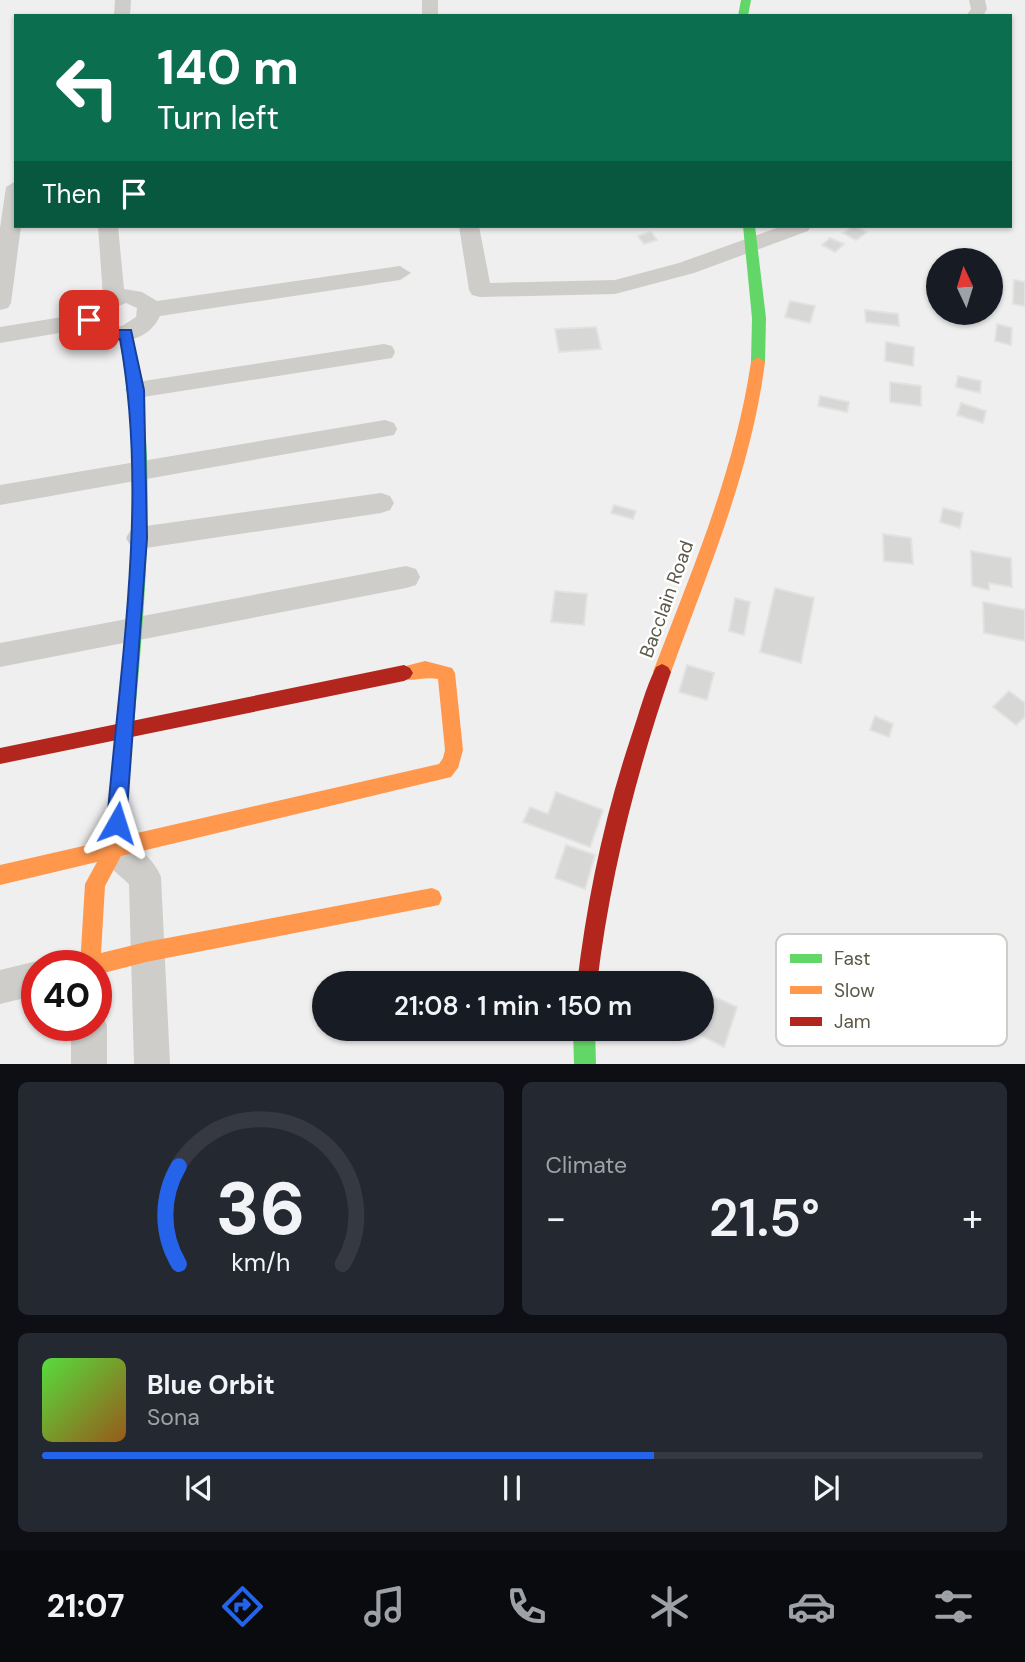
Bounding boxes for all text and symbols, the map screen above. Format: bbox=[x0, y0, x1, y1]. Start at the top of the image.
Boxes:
text: 140 m bbox=[157, 35, 299, 99]
icon: left bbox=[42, 42, 133, 133]
text: Turn left bbox=[157, 97, 279, 139]
icon: arrive bbox=[115, 175, 153, 213]
text: Then bbox=[42, 177, 101, 211]
north arrow bbox=[926, 248, 1003, 326]
map controls bbox=[926, 248, 1003, 325]
pin bbox=[59, 290, 119, 350]
icon: arrive bbox=[70, 301, 108, 339]
street label: Bacclain Road bbox=[634, 537, 699, 661]
position arrow bbox=[80, 786, 154, 860]
legend bbox=[776, 934, 1007, 1046]
text: Fast bbox=[834, 946, 870, 971]
speed limit sign: 40 bbox=[21, 950, 112, 1041]
text: Slow bbox=[834, 978, 875, 1003]
text: 21:08 · 1 min · 150 m bbox=[394, 989, 632, 1023]
text: Jam bbox=[834, 1009, 871, 1034]
text: Climate bbox=[546, 1150, 627, 1180]
text: 36 bbox=[216, 1163, 306, 1258]
text: 21.5° bbox=[709, 1184, 820, 1252]
text: − bbox=[546, 1193, 566, 1243]
text: + bbox=[962, 1193, 983, 1243]
text: km/h bbox=[231, 1246, 290, 1279]
text: Blue Orbit bbox=[147, 1368, 275, 1402]
text: Sona bbox=[147, 1402, 200, 1432]
icon: previous bbox=[180, 1469, 218, 1507]
icon: pause bbox=[493, 1469, 531, 1507]
icon: next bbox=[807, 1469, 845, 1507]
icon: directions bbox=[218, 1582, 267, 1631]
icon: music bbox=[360, 1582, 409, 1631]
icon: phone bbox=[502, 1582, 551, 1631]
icon: climate bbox=[645, 1582, 694, 1631]
icon: car bbox=[787, 1582, 836, 1631]
icon: filters bbox=[929, 1582, 978, 1631]
text: 21:07 bbox=[47, 1585, 124, 1627]

